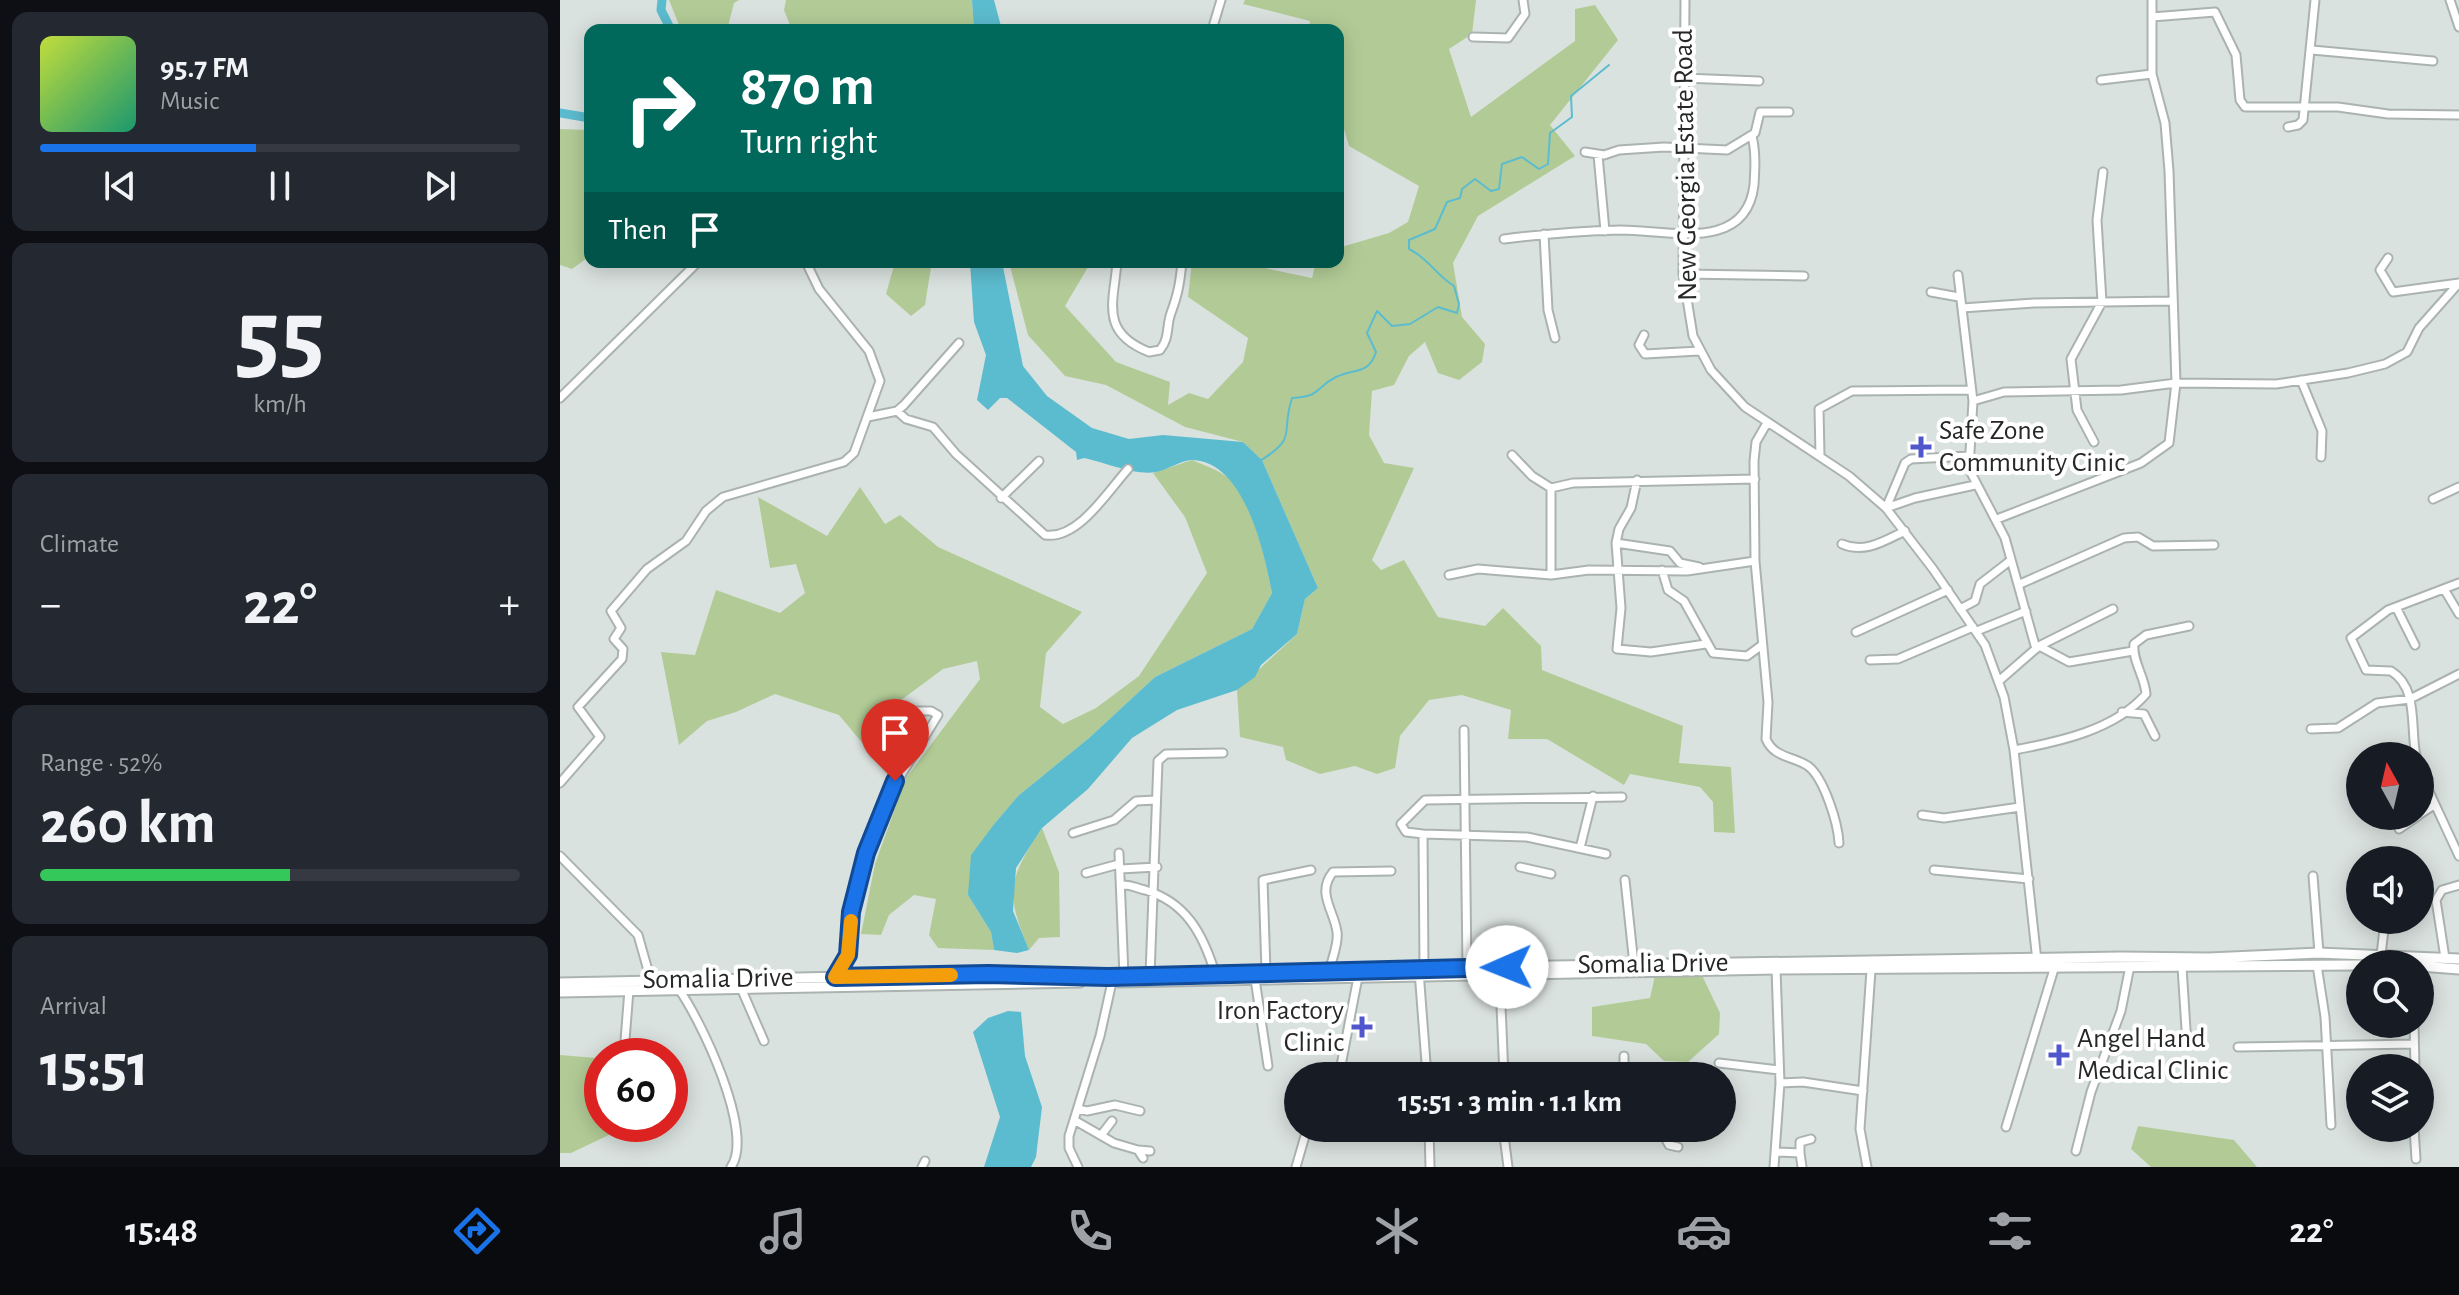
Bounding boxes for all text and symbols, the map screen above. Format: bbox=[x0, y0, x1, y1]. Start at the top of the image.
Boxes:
street label: New Georgia Estate Road bbox=[1670, 29, 1702, 301]
text: 95.7 FM bbox=[160, 53, 249, 83]
icon: right bbox=[608, 56, 712, 160]
text: 870 m bbox=[740, 59, 875, 115]
text: Music bbox=[160, 88, 219, 114]
text: Turn right bbox=[740, 124, 877, 160]
icon: previous bbox=[98, 164, 142, 208]
icon: pause bbox=[258, 164, 302, 208]
icon: next bbox=[418, 164, 462, 208]
icon: arrive bbox=[683, 208, 727, 252]
text: Then bbox=[608, 215, 667, 245]
text: 55 bbox=[235, 285, 325, 389]
text: km/h bbox=[253, 391, 307, 417]
place label: Safe Zone Community Cinic bbox=[1939, 417, 2125, 477]
marker: Safe Zone Community Cinic bbox=[1910, 436, 1932, 458]
text: Climate bbox=[40, 531, 119, 557]
text: 22° bbox=[243, 575, 317, 635]
text: − bbox=[40, 583, 61, 627]
text: + bbox=[499, 583, 520, 627]
pin bbox=[861, 699, 929, 781]
icon: arrive bbox=[873, 711, 917, 755]
north arrow bbox=[2346, 742, 2434, 830]
map controls bbox=[2346, 742, 2434, 1142]
text: Range · 52% bbox=[40, 750, 162, 776]
text: 260 km bbox=[40, 794, 216, 854]
button: sound bbox=[2346, 846, 2434, 934]
position arrow bbox=[1465, 925, 1549, 1009]
street label: Somalia Drive bbox=[1577, 949, 1729, 979]
button: search bbox=[2346, 950, 2434, 1038]
street label: Somalia Drive bbox=[642, 964, 794, 994]
text: Arrival bbox=[40, 993, 107, 1019]
place label: Iron Factory Clinic bbox=[1217, 997, 1344, 1057]
marker: Iron Factory Clinic bbox=[1351, 1016, 1373, 1038]
place label: Angel Hand Medical Clinic bbox=[2077, 1025, 2228, 1085]
text: 15:51 bbox=[40, 1037, 149, 1097]
speed limit sign: 60 bbox=[584, 1038, 688, 1142]
marker: Angel Hand Medical Clinic bbox=[2048, 1044, 2070, 1066]
button: layers bbox=[2346, 1054, 2434, 1142]
text: 15:51 · 3 min · 1.1 km bbox=[1398, 1087, 1622, 1117]
icon: directions bbox=[449, 1203, 505, 1259]
icon: music bbox=[755, 1203, 811, 1259]
icon: phone bbox=[1062, 1203, 1118, 1259]
icon: climate bbox=[1369, 1203, 1425, 1259]
icon: car bbox=[1676, 1203, 1732, 1259]
icon: filters bbox=[1982, 1203, 2038, 1259]
text: 15:48 bbox=[125, 1213, 198, 1249]
text: 22° bbox=[2289, 1213, 2334, 1249]

